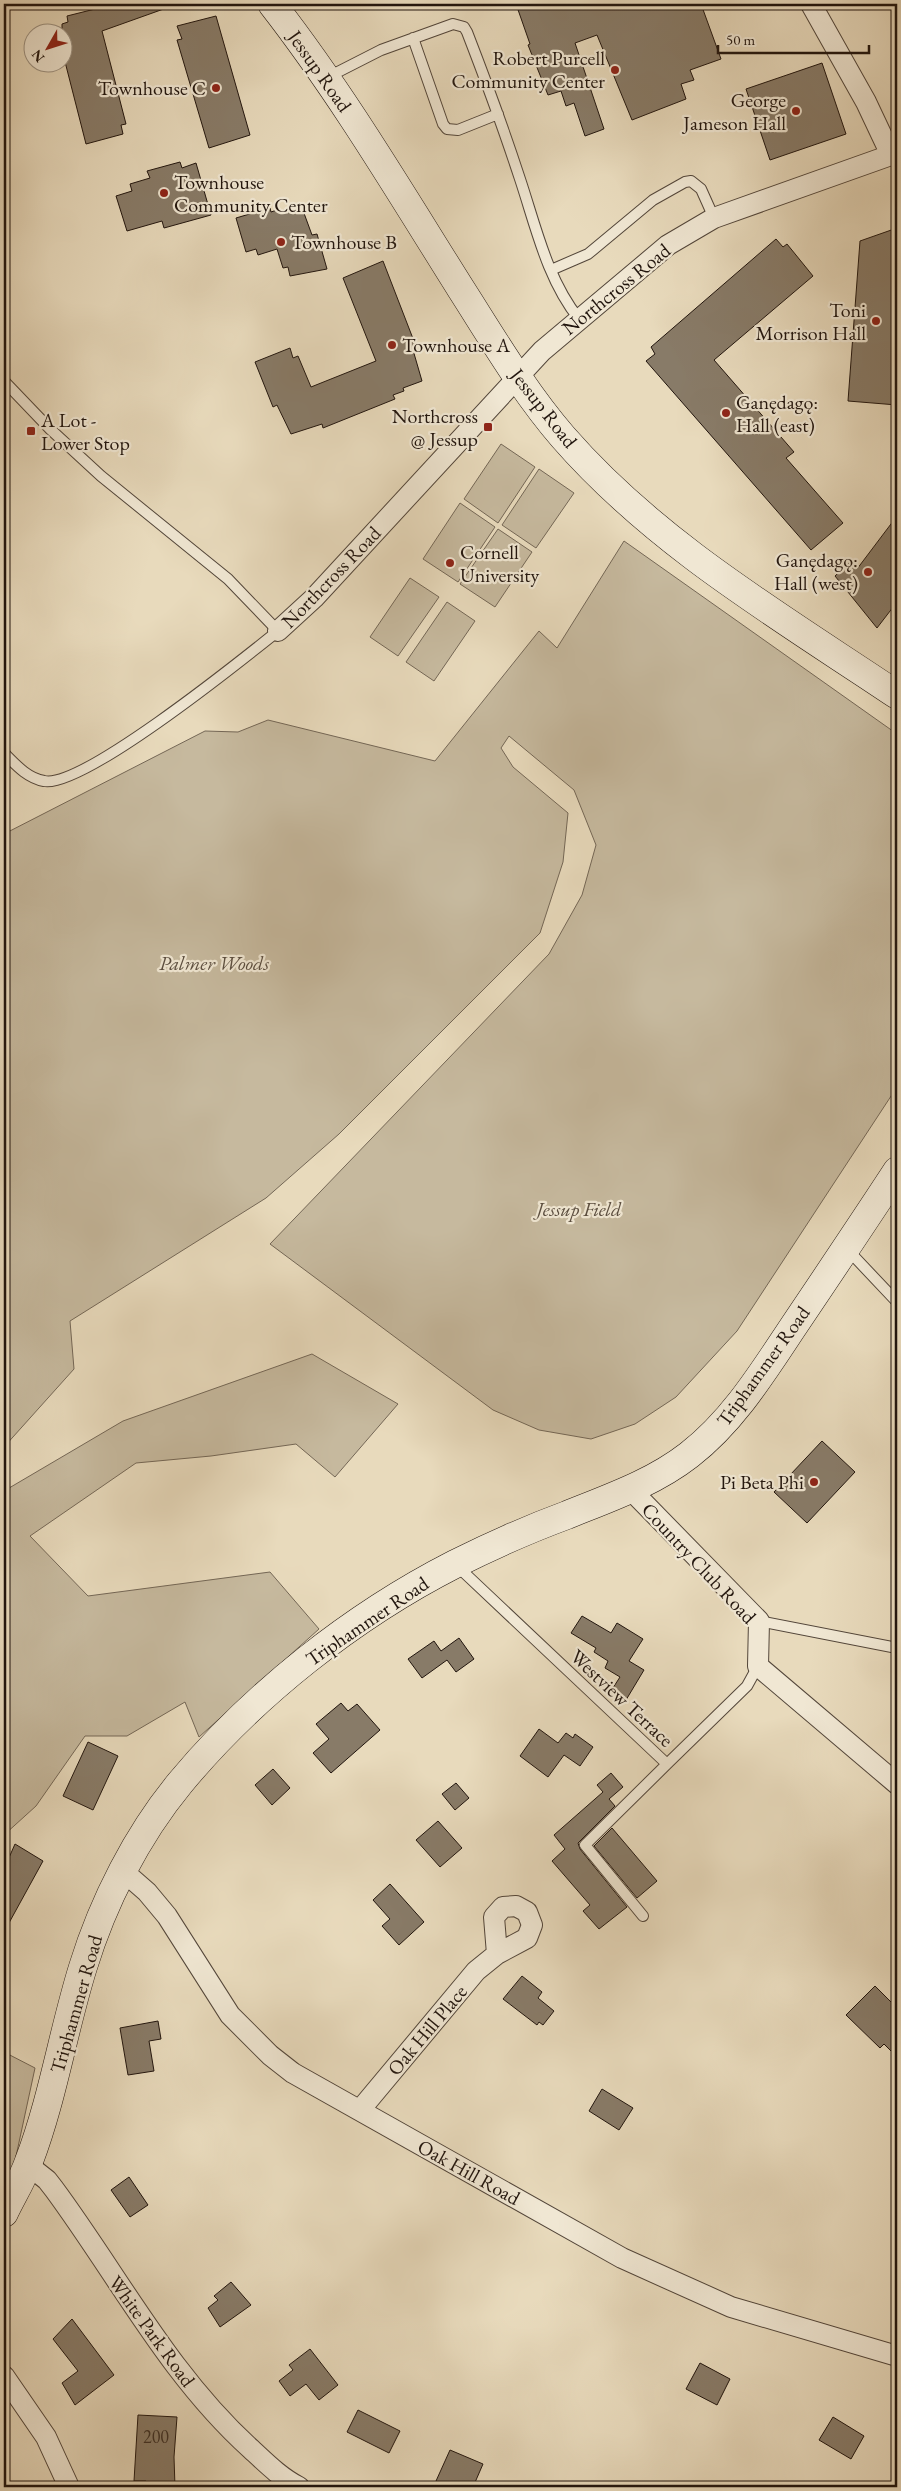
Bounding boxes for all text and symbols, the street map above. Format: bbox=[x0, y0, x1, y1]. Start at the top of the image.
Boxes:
north arrow bbox=[22, 22, 72, 72]
scale bar bbox=[718, 22, 870, 54]
street label: Jessup Road bbox=[281, 23, 358, 118]
text: 50 m bbox=[726, 30, 755, 49]
place label: Robert Purcell Community Center bbox=[451, 45, 605, 94]
text: N bbox=[27, 46, 48, 66]
marker: Robert Purcell Community Center bbox=[609, 64, 621, 76]
place label: Townhouse C bbox=[98, 75, 206, 101]
marker: Townhouse C bbox=[210, 82, 222, 94]
place label: George Jameson Hall bbox=[681, 87, 786, 136]
marker: George Jameson Hall bbox=[790, 105, 802, 117]
place label: Townhouse Community Center bbox=[174, 169, 328, 218]
marker: Townhouse Community Center bbox=[158, 187, 170, 199]
place label: Townhouse B bbox=[291, 229, 397, 255]
marker: Townhouse B bbox=[275, 236, 287, 248]
street label: Northcross Road bbox=[556, 237, 676, 341]
place label: Toni Morrison Hall bbox=[756, 297, 866, 346]
marker: Toni Morrison Hall bbox=[870, 315, 882, 327]
place label: Townhouse A bbox=[402, 332, 510, 358]
marker: Townhouse A bbox=[386, 339, 398, 351]
street label: Jessup Road bbox=[503, 361, 584, 454]
place label: Ganędagǫ: Hall (east) bbox=[736, 389, 818, 438]
place label: Northcross @ Jessup bbox=[392, 403, 478, 452]
place label: A Lot - Lower Stop bbox=[40, 407, 130, 456]
marker: Ganędagǫ: Hall (east) bbox=[720, 407, 732, 419]
marker: Northcross @ Jessup bbox=[482, 421, 494, 433]
marker: A Lot - Lower Stop bbox=[25, 425, 37, 437]
street label: Northcross Road bbox=[276, 520, 387, 634]
place label: Cornell University bbox=[460, 539, 540, 588]
place label: Ganędagǫ: Hall (west) bbox=[774, 547, 858, 596]
marker: Cornell University bbox=[444, 557, 456, 569]
marker: Ganędagǫ: Hall (west) bbox=[862, 566, 874, 578]
park label: Palmer Woods bbox=[159, 950, 269, 976]
park label: Jessup Field bbox=[533, 1196, 622, 1222]
street label: Triphammer Road bbox=[711, 1300, 816, 1431]
place label: Pi Beta Phi bbox=[720, 1469, 804, 1495]
marker: Pi Beta Phi bbox=[808, 1476, 820, 1488]
street label: Country Club Road bbox=[636, 1497, 763, 1630]
street label: Triphammer Road bbox=[301, 1570, 434, 1672]
street label: Westview Terrace bbox=[565, 1643, 679, 1753]
street label: Triphammer Road bbox=[44, 1931, 108, 2076]
street label: Oak Hill Place bbox=[381, 1979, 473, 2081]
street label: Oak Hill Road bbox=[413, 2133, 526, 2211]
street label: White Park Road bbox=[103, 2270, 202, 2393]
house number: 200 bbox=[143, 2425, 169, 2448]

